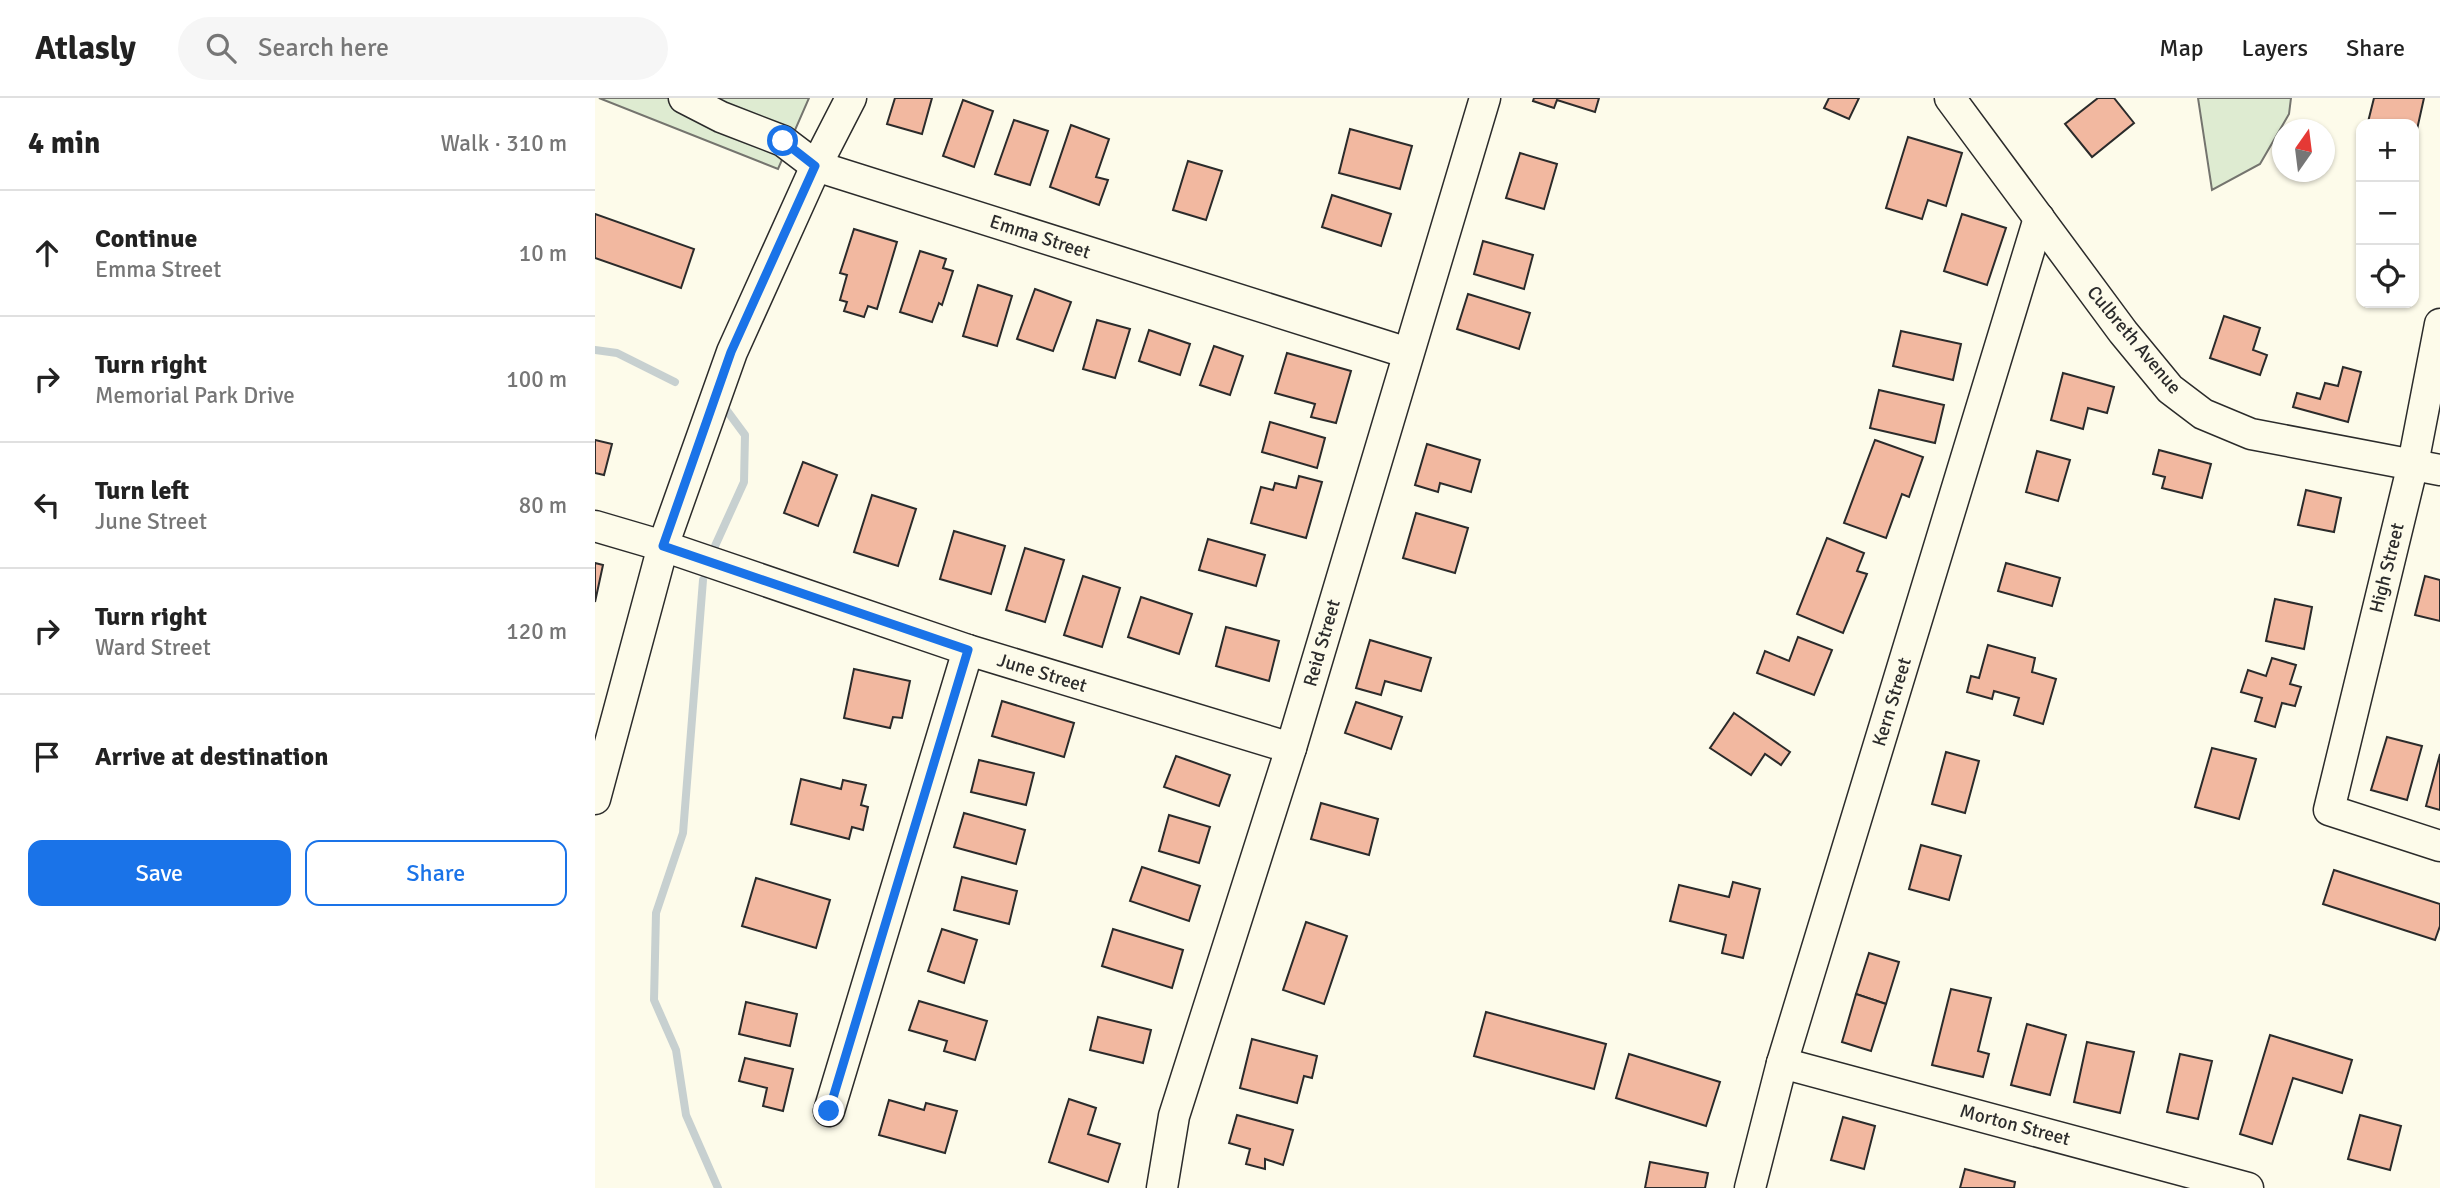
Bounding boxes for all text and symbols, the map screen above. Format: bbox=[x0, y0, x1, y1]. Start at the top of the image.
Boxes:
search box bbox=[178, 17, 668, 80]
text: Atlasly bbox=[35, 28, 136, 69]
icon: search bbox=[202, 29, 240, 67]
text: Search here bbox=[258, 32, 389, 64]
text: Map bbox=[2159, 33, 2204, 63]
text: Layers bbox=[2242, 33, 2308, 63]
text: Share bbox=[2346, 33, 2405, 63]
north arrow bbox=[2272, 119, 2335, 182]
map controls bbox=[2356, 119, 2419, 308]
button: + bbox=[2356, 119, 2419, 182]
text: 4 min bbox=[28, 125, 100, 162]
route start bbox=[767, 125, 798, 156]
text: Walk · 310 m bbox=[441, 129, 567, 158]
button: − bbox=[2356, 182, 2419, 245]
street label: Emma Street bbox=[987, 209, 1094, 265]
text: Continue bbox=[95, 223, 197, 255]
icon: ahead bbox=[28, 234, 66, 272]
text: 10 m bbox=[519, 239, 567, 268]
button: locate bbox=[2356, 245, 2419, 308]
text: Emma Street bbox=[95, 255, 221, 284]
street label: Culbreth Avenue bbox=[2082, 281, 2186, 399]
text: Turn right bbox=[95, 349, 207, 381]
icon: right bbox=[28, 360, 66, 398]
text: 100 m bbox=[506, 365, 567, 394]
text: Memorial Park Drive bbox=[95, 381, 295, 410]
text: Turn left bbox=[95, 475, 189, 507]
icon: left bbox=[28, 486, 66, 524]
text: 80 m bbox=[519, 491, 567, 520]
text: June Street bbox=[95, 507, 207, 536]
street label: High Street bbox=[2364, 520, 2410, 616]
street label: Reid Street bbox=[1298, 596, 1346, 689]
text: Turn right bbox=[95, 601, 207, 633]
icon: right bbox=[28, 612, 66, 650]
text: 120 m bbox=[506, 617, 567, 646]
text: Ward Street bbox=[95, 633, 211, 662]
street label: June Street bbox=[994, 648, 1090, 698]
street label: Kern Street bbox=[1867, 654, 1917, 749]
icon: arrive bbox=[28, 738, 66, 776]
text: Arrive at destination bbox=[95, 741, 328, 773]
button: Save bbox=[28, 840, 291, 906]
button: Share bbox=[305, 840, 567, 906]
route end bbox=[813, 1095, 844, 1126]
street label: Morton Street bbox=[1957, 1099, 2073, 1151]

